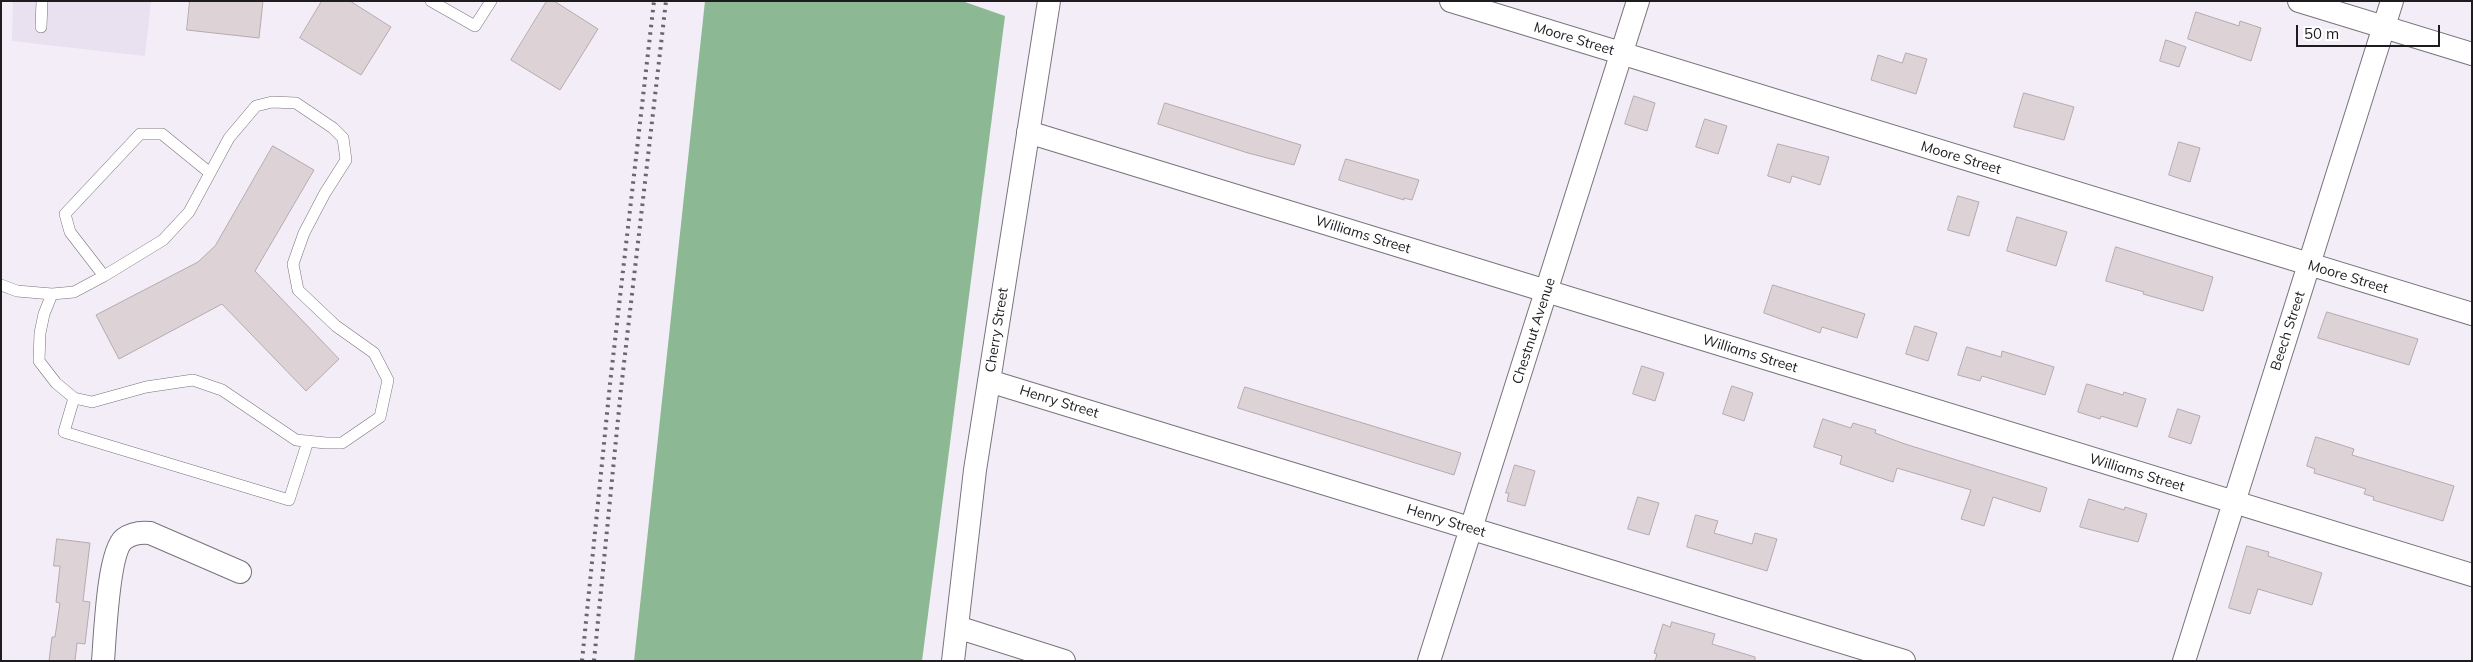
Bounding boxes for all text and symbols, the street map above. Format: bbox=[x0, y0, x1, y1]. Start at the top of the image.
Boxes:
scale bar bbox=[2298, 15, 2442, 47]
street label: Moore Street bbox=[1532, 19, 1616, 59]
text: 50 m bbox=[2304, 24, 2339, 43]
street label: Moore Street bbox=[1919, 138, 2003, 178]
street label: Williams Street bbox=[1313, 213, 1413, 257]
street label: Moore Street bbox=[2306, 257, 2390, 297]
street label: Chestnut Avenue bbox=[1509, 276, 1559, 386]
street label: Cherry Street bbox=[982, 286, 1012, 374]
street label: Beech Street bbox=[2267, 289, 2309, 373]
street label: Williams Street bbox=[1700, 332, 1800, 376]
street label: Henry Street bbox=[1017, 382, 1101, 422]
street label: Williams Street bbox=[2087, 451, 2187, 495]
street label: Henry Street bbox=[1404, 501, 1488, 541]

